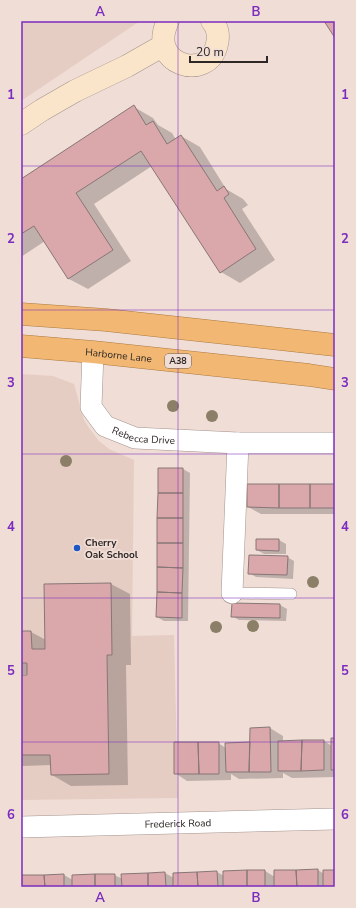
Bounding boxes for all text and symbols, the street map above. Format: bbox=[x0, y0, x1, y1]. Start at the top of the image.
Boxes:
text: A bbox=[95, 3, 105, 21]
text: B bbox=[252, 3, 261, 21]
scale bar bbox=[190, 38, 267, 64]
text: 20 m bbox=[196, 44, 224, 60]
text: 1 bbox=[7, 86, 15, 104]
text: 1 bbox=[341, 86, 349, 104]
text: 2 bbox=[7, 230, 15, 248]
text: 2 bbox=[341, 230, 349, 248]
street label: Harborne Lane bbox=[85, 345, 152, 366]
road number: A38 bbox=[165, 354, 191, 368]
text: 3 bbox=[7, 374, 15, 392]
text: 3 bbox=[341, 374, 349, 392]
street label: Rebecca Drive bbox=[110, 424, 175, 448]
text: 4 bbox=[7, 518, 15, 536]
text: 4 bbox=[341, 518, 349, 536]
place label: Cherry Oak School bbox=[85, 536, 139, 562]
marker: Cherry Oak School bbox=[72, 543, 82, 553]
text: 5 bbox=[7, 662, 15, 680]
text: 5 bbox=[341, 662, 349, 680]
text: 6 bbox=[7, 806, 15, 824]
text: 6 bbox=[341, 806, 349, 824]
street label: Frederick Road bbox=[144, 816, 212, 832]
text: A bbox=[95, 889, 105, 907]
text: B bbox=[252, 889, 261, 907]

